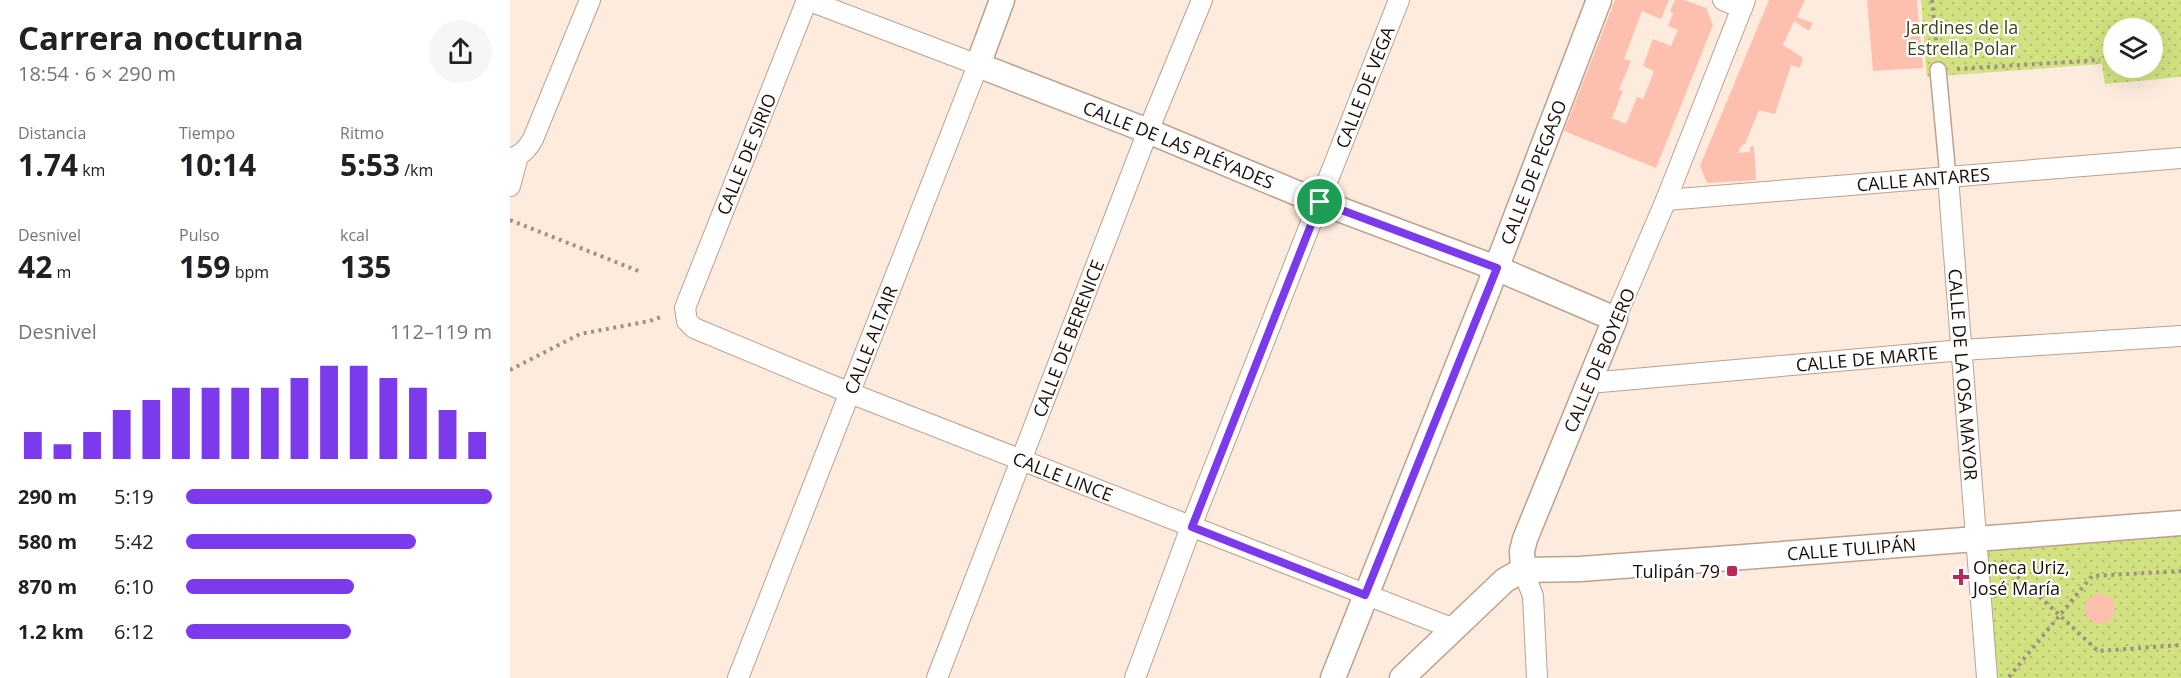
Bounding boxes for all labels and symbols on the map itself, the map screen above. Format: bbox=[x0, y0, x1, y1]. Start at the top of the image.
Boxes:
park label: Jardines de la Estrella Polar bbox=[1904, 15, 2018, 60]
street label: CALLE DE VEGA bbox=[1330, 22, 1400, 152]
street label: CALLE DE SIRIO bbox=[711, 90, 781, 218]
street label: CALLE DE LAS PLÉYADES bbox=[1080, 95, 1278, 194]
street label: CALLE DE PEGASO bbox=[1494, 96, 1572, 248]
street label: CALLE ANTARES bbox=[1856, 162, 1991, 196]
pin bbox=[1294, 176, 1345, 227]
street label: CALLE DE BERENICE bbox=[1027, 256, 1109, 420]
street label: CALLE DE LA OSA MAYOR bbox=[1943, 268, 1984, 481]
street label: CALLE ALTAIR bbox=[838, 282, 902, 398]
street label: CALLE DE BOYERO bbox=[1558, 284, 1640, 436]
street label: CALLE DE MARTE bbox=[1795, 340, 1939, 377]
street label: CALLE LINCE bbox=[1009, 446, 1117, 507]
street label: CALLE TULIPÁN bbox=[1786, 532, 1917, 566]
place label: Oneca Uriz, José María bbox=[1971, 555, 2070, 600]
place label: Tulipán 79 bbox=[1633, 559, 1720, 583]
marker: Tulipán 79 bbox=[1725, 564, 1739, 578]
marker: Oneca Uriz, José María bbox=[1954, 570, 1968, 584]

